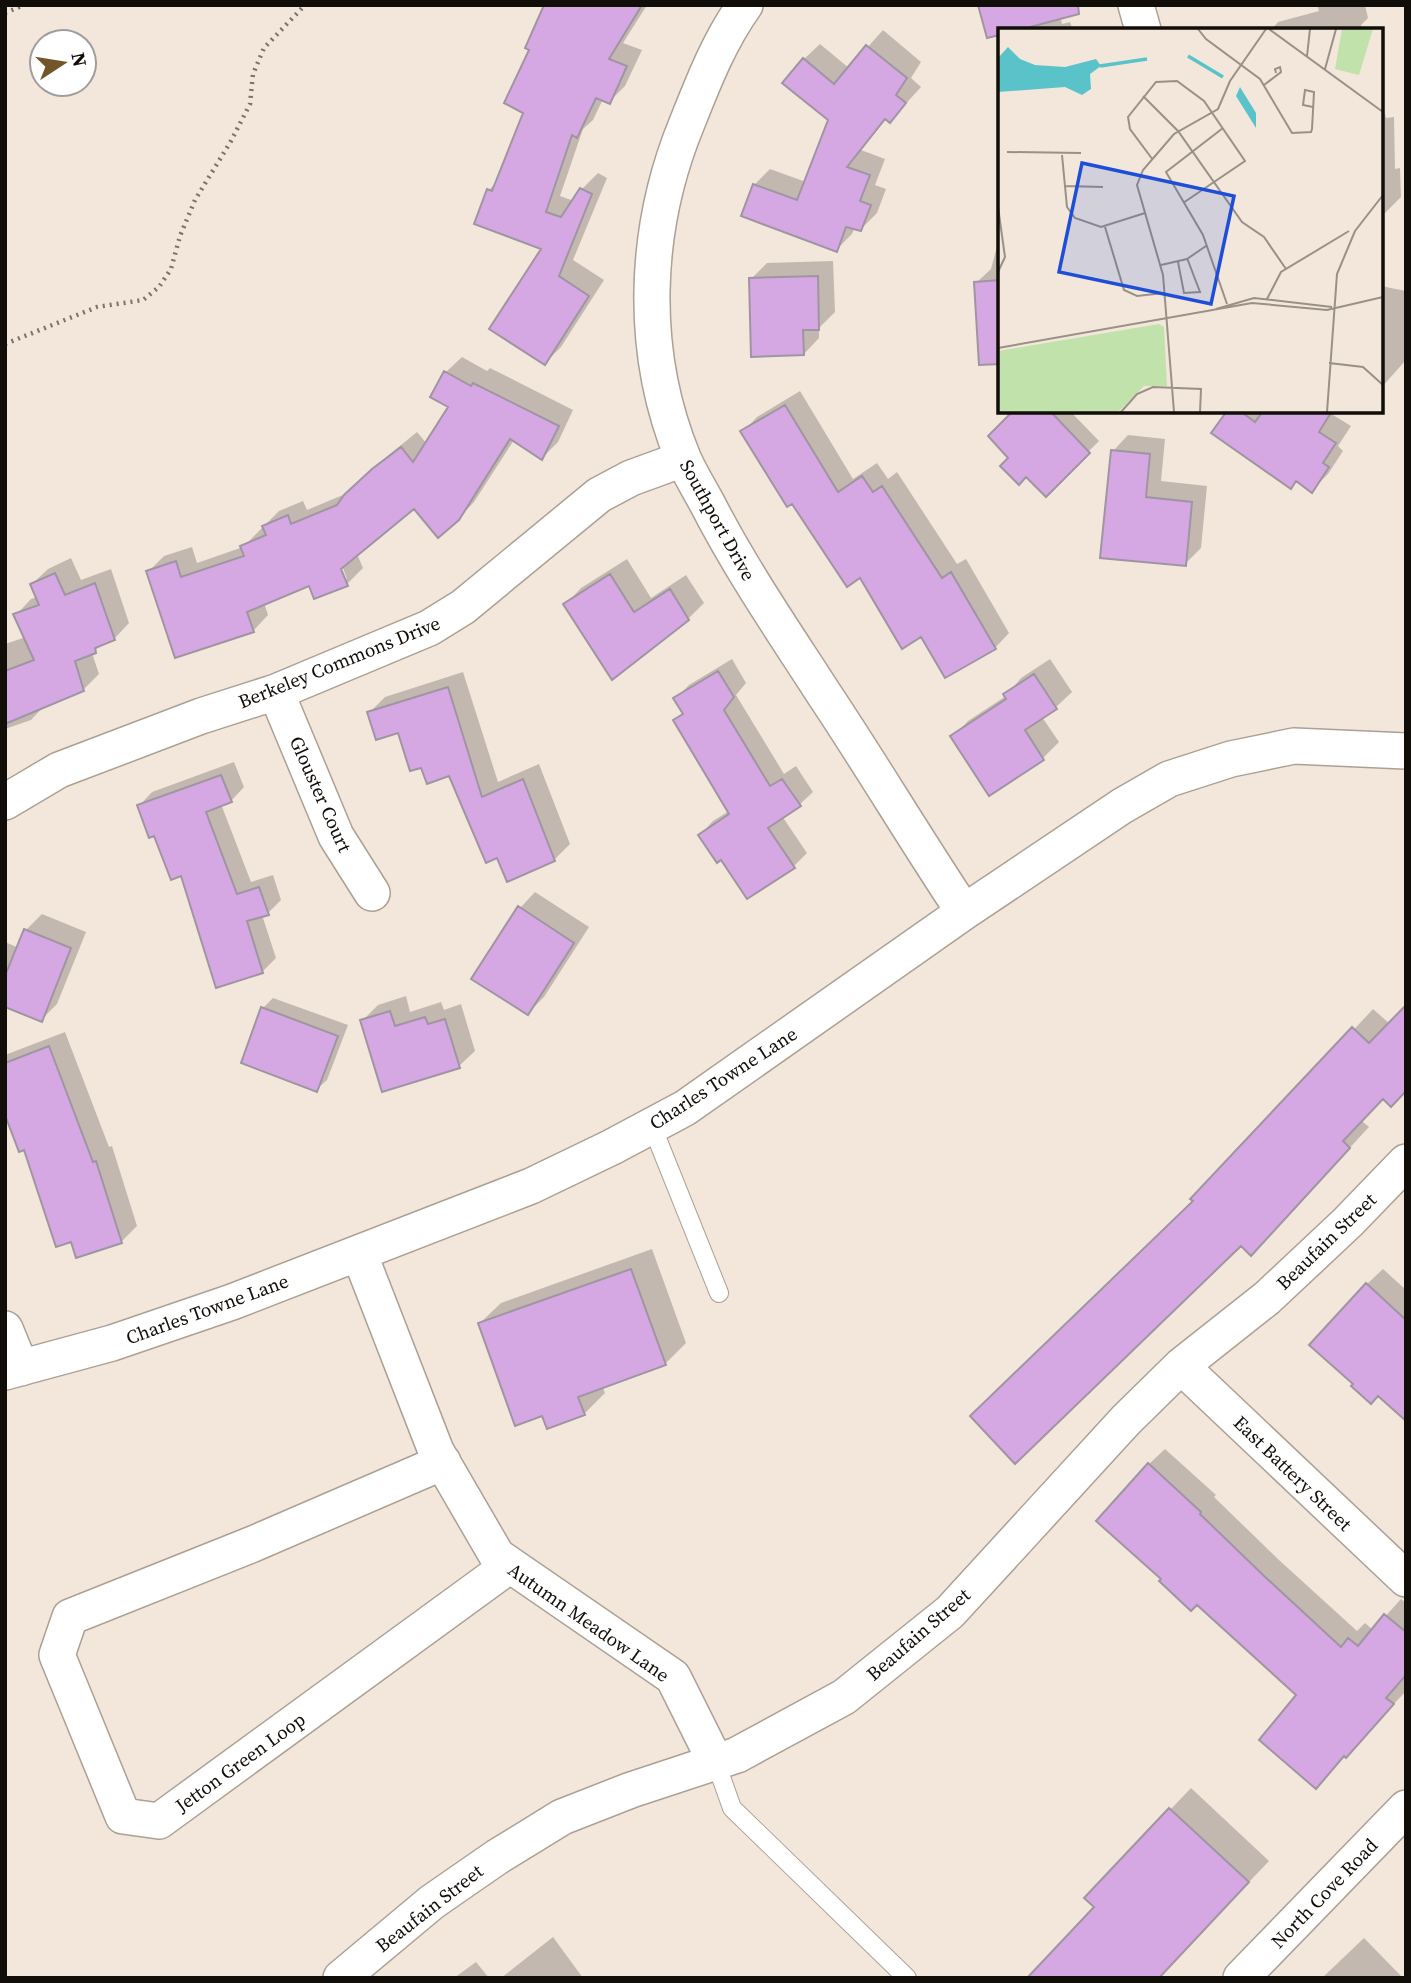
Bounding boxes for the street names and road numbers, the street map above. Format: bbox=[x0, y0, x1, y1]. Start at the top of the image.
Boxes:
street label: Southport Drive bbox=[674, 455, 762, 585]
street label: Berkeley Commons Drive bbox=[234, 610, 444, 714]
street label: Glouster Court bbox=[284, 732, 359, 857]
street label: Charles Towne Lane bbox=[644, 1020, 802, 1136]
street label: Beaufain Street bbox=[1270, 1186, 1382, 1295]
street label: Charles Towne Lane bbox=[122, 1267, 292, 1351]
street label: East Battery Street bbox=[1228, 1410, 1358, 1537]
street label: Autumn Meadow Lane bbox=[503, 1556, 675, 1688]
street label: Beaufain Street bbox=[861, 1581, 976, 1686]
street label: Jetton Green Loop bbox=[169, 1706, 310, 1819]
street label: North Cove Road bbox=[1265, 1832, 1383, 1954]
street label: Beaufain Street bbox=[370, 1857, 489, 1958]

